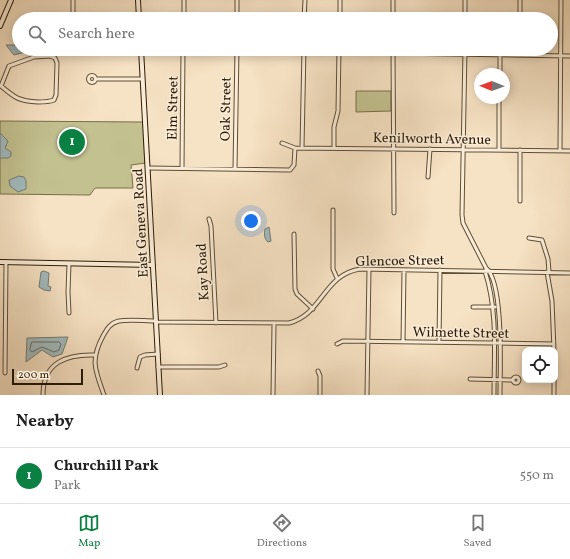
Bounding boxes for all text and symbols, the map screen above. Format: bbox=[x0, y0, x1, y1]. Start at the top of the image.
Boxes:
search box bbox=[12, 12, 558, 56]
icon: search bbox=[26, 23, 48, 45]
text: Search here bbox=[58, 24, 135, 45]
north arrow bbox=[474, 68, 510, 104]
street label: Elm Street bbox=[163, 76, 184, 140]
street label: Oak Street bbox=[216, 77, 237, 141]
pin: 1 bbox=[59, 127, 85, 157]
street label: Kenilworth Avenue bbox=[373, 129, 492, 150]
street label: East Geneva Road bbox=[129, 168, 154, 278]
your location bbox=[241, 211, 261, 231]
street label: Kay Road bbox=[192, 243, 214, 301]
street label: Glencoe Street bbox=[355, 251, 445, 272]
street label: Wilmette Street bbox=[412, 323, 510, 344]
map controls bbox=[522, 347, 558, 383]
button: locate bbox=[522, 347, 558, 383]
scale bar bbox=[12, 367, 83, 386]
text: 200 m bbox=[18, 368, 49, 383]
text: Nearby bbox=[16, 410, 74, 433]
text: Churchill Park bbox=[54, 456, 159, 477]
text: 1 bbox=[26, 467, 32, 485]
text: 550 m bbox=[520, 467, 554, 485]
text: Park bbox=[54, 477, 81, 495]
tab: Map bbox=[78, 512, 100, 551]
tab: Directions bbox=[257, 512, 307, 551]
tab: Saved bbox=[463, 512, 492, 551]

